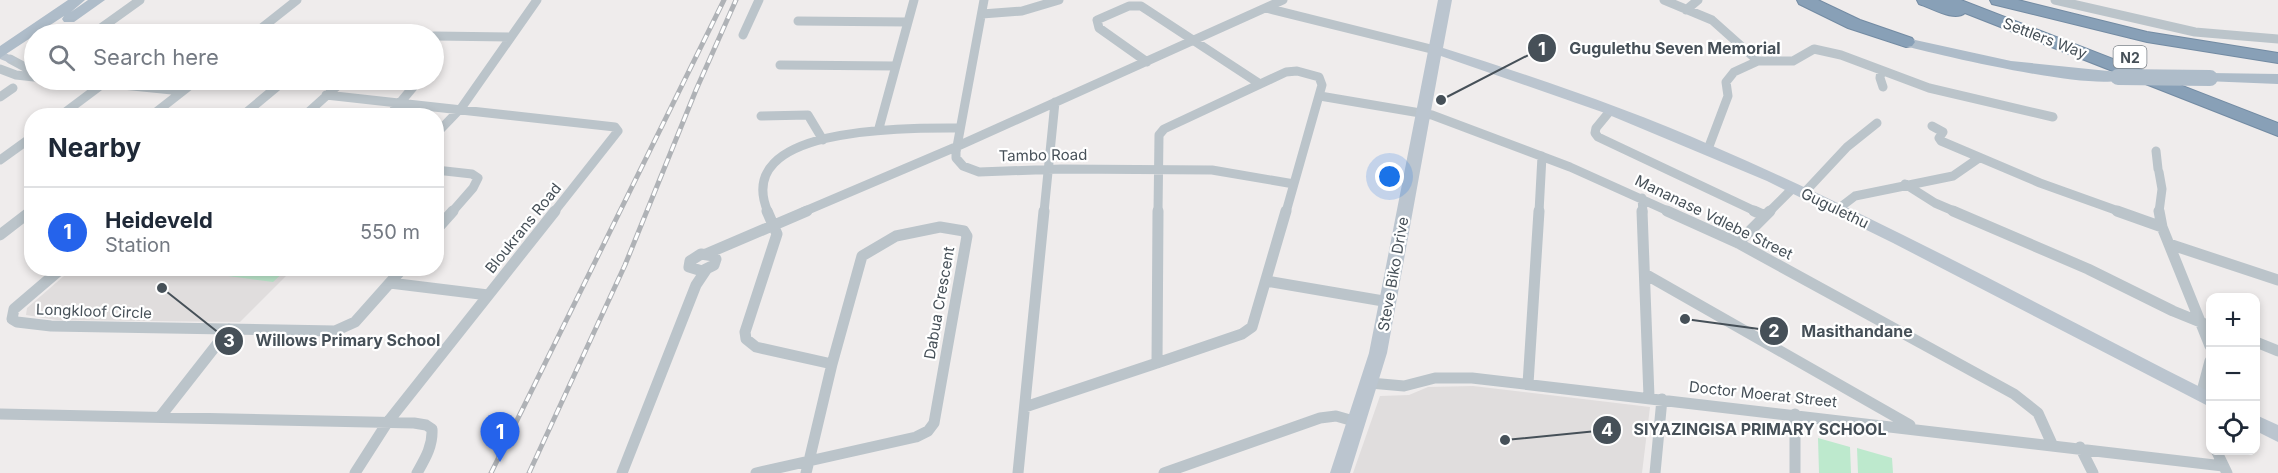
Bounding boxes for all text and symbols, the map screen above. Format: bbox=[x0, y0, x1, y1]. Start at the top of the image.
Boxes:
street label: Settlers Way bbox=[2000, 13, 2090, 63]
search box bbox=[24, 24, 444, 90]
callout: Gugulethu Seven Memorial bbox=[1527, 31, 1793, 65]
text: 1 bbox=[1538, 38, 1546, 59]
text: Gugulethu Seven Memorial bbox=[1569, 38, 1781, 58]
icon: search bbox=[45, 41, 78, 74]
text: Search here bbox=[93, 44, 219, 70]
road number: N2 bbox=[2114, 46, 2146, 68]
text: Nearby bbox=[48, 132, 141, 163]
street label: Tambo Road bbox=[998, 145, 1088, 165]
your location bbox=[1375, 162, 1404, 191]
street label: Mananase Vdlebe Street bbox=[1632, 171, 1796, 264]
street label: Bloukrans Road bbox=[481, 179, 565, 277]
street label: Gugulethu bbox=[1798, 183, 1872, 233]
text: Heideveld bbox=[105, 207, 213, 233]
street label: Steve Biko Drive bbox=[1374, 215, 1412, 333]
text: 1 bbox=[63, 220, 72, 244]
text: 550 m bbox=[360, 220, 420, 244]
text: Station bbox=[105, 233, 171, 257]
street label: Dabua Crescent bbox=[920, 245, 958, 361]
map controls bbox=[2206, 293, 2260, 455]
button: + bbox=[2206, 293, 2260, 347]
street label: Longkloof Circle bbox=[36, 299, 152, 323]
callout: Masithandane bbox=[1759, 314, 1925, 348]
text: 2 bbox=[1768, 320, 1780, 341]
text: Masithandane bbox=[1801, 321, 1913, 341]
callout: Willows Primary School bbox=[214, 324, 452, 358]
text: 3 bbox=[223, 330, 235, 351]
text: Willows Primary School bbox=[256, 330, 440, 350]
button: − bbox=[2206, 347, 2260, 401]
street label: Doctor Moerat Street bbox=[1688, 377, 1838, 411]
button: locate bbox=[2206, 401, 2260, 455]
pin: 1 bbox=[480, 412, 520, 462]
callout: SIYAZINGISA PRIMARY SCHOOL bbox=[1592, 413, 1899, 447]
text: 4 bbox=[1601, 419, 1613, 440]
text: SIYAZINGISA PRIMARY SCHOOL bbox=[1634, 419, 1886, 439]

